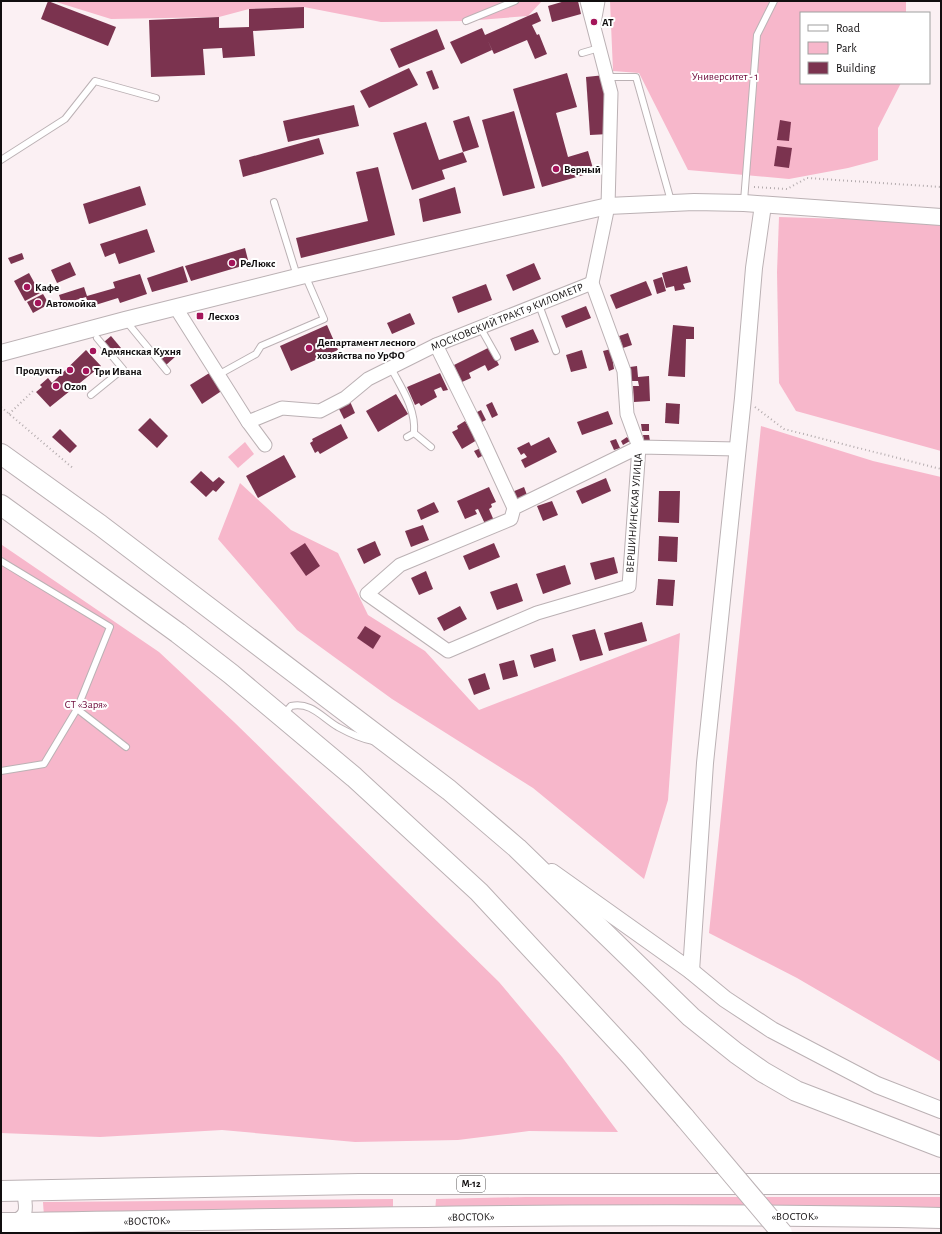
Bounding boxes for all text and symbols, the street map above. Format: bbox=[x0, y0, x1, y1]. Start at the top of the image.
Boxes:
legend bbox=[800, 12, 930, 84]
marker: AT bbox=[589, 17, 599, 27]
place label: AT bbox=[602, 17, 614, 28]
text: Road bbox=[836, 22, 860, 34]
text: Park bbox=[836, 42, 857, 54]
text: Building bbox=[836, 62, 876, 74]
park label: Университет - 1 bbox=[692, 71, 758, 82]
marker: Верный bbox=[551, 164, 561, 174]
place label: Верный bbox=[564, 164, 601, 175]
marker: РеЛюкс bbox=[227, 258, 237, 268]
place label: РеЛюкс bbox=[240, 258, 276, 269]
street label: МОСКОВСКИЙ ТРАКТ 9 КИЛОМЕТР bbox=[429, 281, 585, 353]
marker: Кафе bbox=[22, 282, 32, 292]
place label: Кафе bbox=[35, 282, 59, 293]
marker: Автомойка bbox=[33, 298, 43, 308]
place label: Автомойка bbox=[46, 298, 96, 309]
marker: Лесхоз bbox=[195, 311, 205, 321]
place label: Лесхоз bbox=[208, 311, 240, 322]
place label: Департамент лесного хозяйства по УрФО bbox=[317, 337, 416, 361]
marker: Департамент лесного хозяйства по УрФО bbox=[304, 343, 314, 353]
marker: Армянская Кухня bbox=[88, 346, 98, 356]
place label: Армянская Кухня bbox=[101, 346, 181, 357]
place label: Продукты bbox=[16, 365, 62, 376]
marker: Продукты bbox=[65, 365, 75, 375]
marker: Три Ивана bbox=[81, 366, 91, 376]
place label: Три Ивана bbox=[94, 366, 142, 377]
marker: Ozon bbox=[51, 381, 61, 391]
place label: Ozon bbox=[64, 381, 87, 392]
street label: ВЕРШИНИНСКАЯ УЛИЦА bbox=[624, 452, 644, 573]
park label: СТ «Заря» bbox=[65, 699, 107, 710]
road number: М-12 bbox=[457, 1176, 485, 1192]
street label: «ВОСТОК» bbox=[447, 1211, 495, 1223]
street label: «ВОСТОК» bbox=[771, 1211, 819, 1222]
street label: «ВОСТОК» bbox=[123, 1215, 171, 1227]

